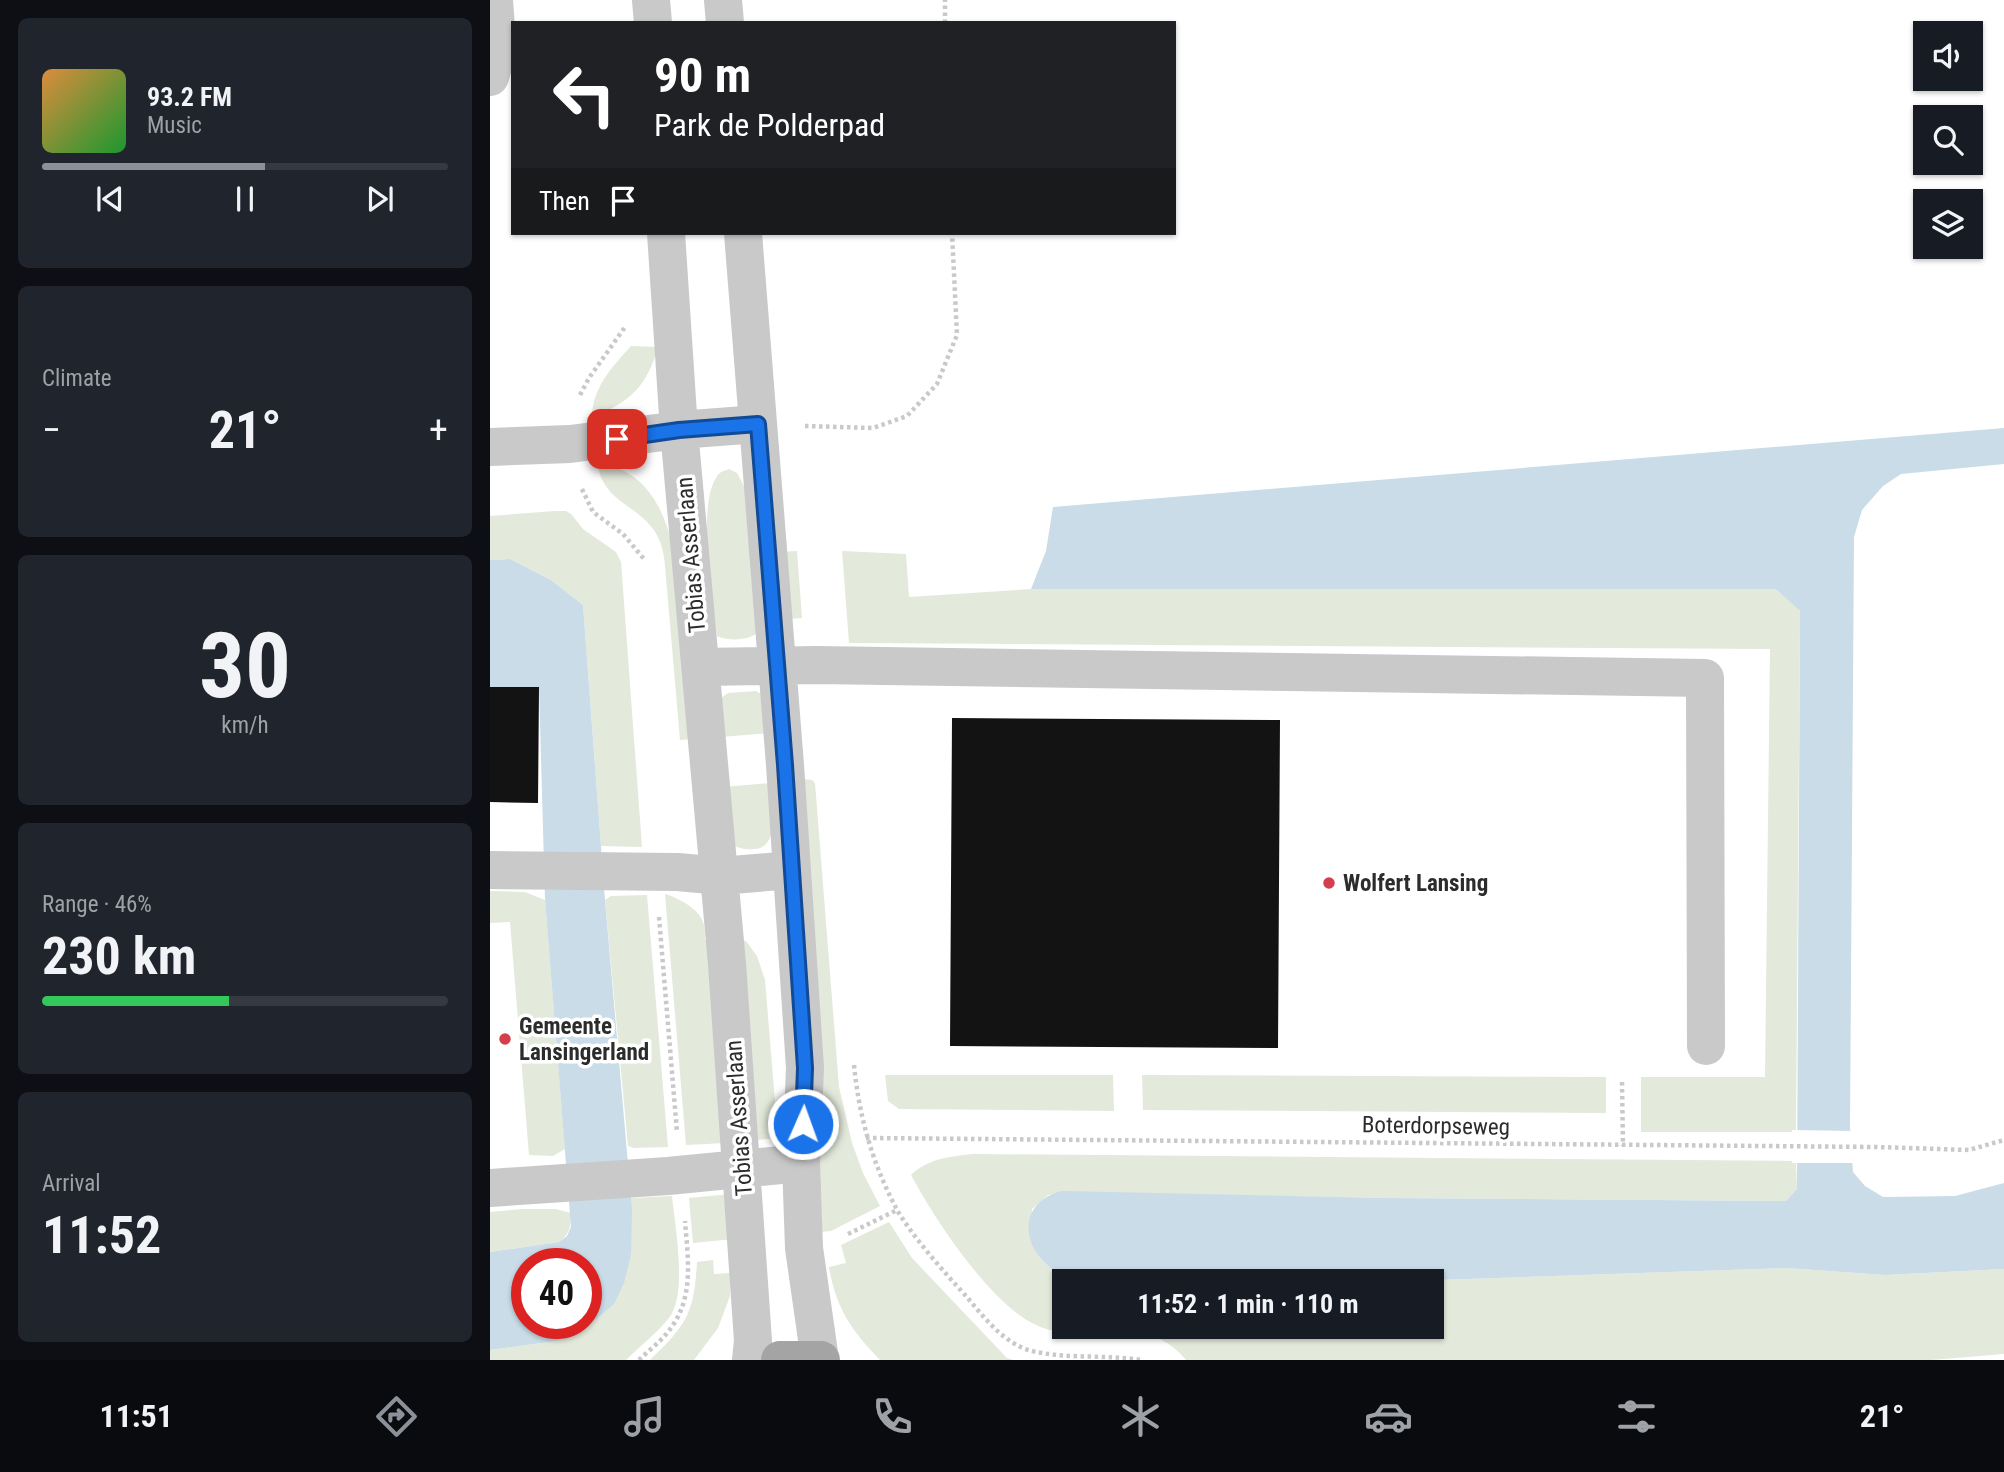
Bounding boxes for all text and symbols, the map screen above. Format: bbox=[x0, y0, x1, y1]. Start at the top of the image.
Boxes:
map controls bbox=[1913, 21, 1983, 259]
button: sound bbox=[1913, 21, 1983, 91]
text: 90 m bbox=[654, 47, 751, 104]
icon: left bbox=[539, 49, 630, 140]
text: 93.2 FM bbox=[147, 82, 232, 112]
button: search bbox=[1913, 105, 1983, 175]
text: Park de Polderpad bbox=[654, 106, 885, 144]
text: Music bbox=[147, 112, 202, 139]
icon: previous bbox=[91, 180, 129, 218]
icon: pause bbox=[226, 180, 264, 218]
icon: next bbox=[361, 180, 399, 218]
icon: arrive bbox=[604, 182, 642, 220]
text: Then bbox=[539, 186, 590, 216]
button: layers bbox=[1913, 189, 1983, 259]
text: Climate bbox=[42, 365, 112, 392]
text: 21° bbox=[209, 400, 281, 461]
text: − bbox=[42, 408, 61, 452]
text: + bbox=[429, 408, 448, 452]
pin bbox=[587, 409, 647, 469]
icon: arrive bbox=[598, 420, 636, 458]
street label: Tobias Asserlaan bbox=[671, 476, 711, 634]
text: 30 bbox=[199, 613, 291, 719]
text: km/h bbox=[221, 712, 269, 739]
place label: Wolfert Lansing bbox=[1343, 870, 1488, 897]
marker: Wolfert Lansing bbox=[1321, 875, 1337, 891]
text: Range · 46% bbox=[42, 891, 152, 918]
text: 230 km bbox=[42, 926, 196, 987]
place label: Gemeente Lansingerland bbox=[519, 1013, 649, 1066]
marker: Gemeente Lansingerland bbox=[497, 1031, 513, 1047]
street label: Tobias Asserlaan bbox=[720, 1039, 758, 1197]
position arrow bbox=[766, 1087, 840, 1161]
street label: Boterdorpseweg bbox=[1362, 1111, 1510, 1141]
text: Arrival bbox=[42, 1170, 101, 1197]
text: 11:52 bbox=[42, 1205, 161, 1266]
speed limit sign: 40 bbox=[511, 1248, 602, 1339]
text: 11:52 · 1 min · 110 m bbox=[1138, 1289, 1358, 1319]
icon: directions bbox=[372, 1392, 421, 1441]
icon: music bbox=[620, 1392, 669, 1441]
icon: phone bbox=[868, 1392, 917, 1441]
icon: climate bbox=[1116, 1392, 1165, 1441]
icon: car bbox=[1364, 1392, 1413, 1441]
icon: filters bbox=[1612, 1392, 1661, 1441]
text: 11:51 bbox=[99, 1397, 173, 1435]
text: 21° bbox=[1860, 1397, 1904, 1435]

